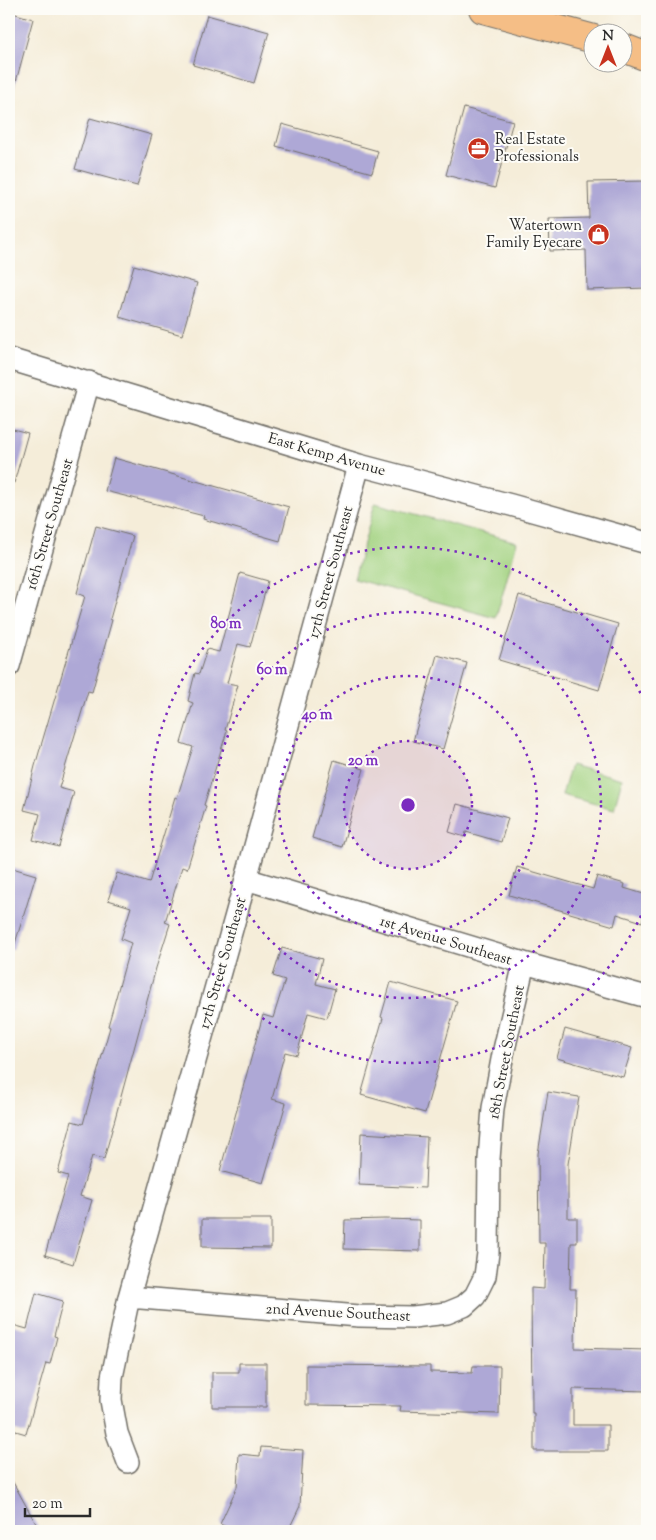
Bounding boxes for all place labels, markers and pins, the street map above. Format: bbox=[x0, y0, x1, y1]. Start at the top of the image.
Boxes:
place label: Real Estate Professionals bbox=[495, 130, 579, 168]
office icon: Real Estate Professionals bbox=[467, 136, 491, 160]
place label: Watertown Family Eyecare bbox=[486, 216, 582, 254]
shop icon: Watertown Family Eyecare bbox=[586, 222, 610, 246]
centre of rings bbox=[399, 796, 417, 814]

